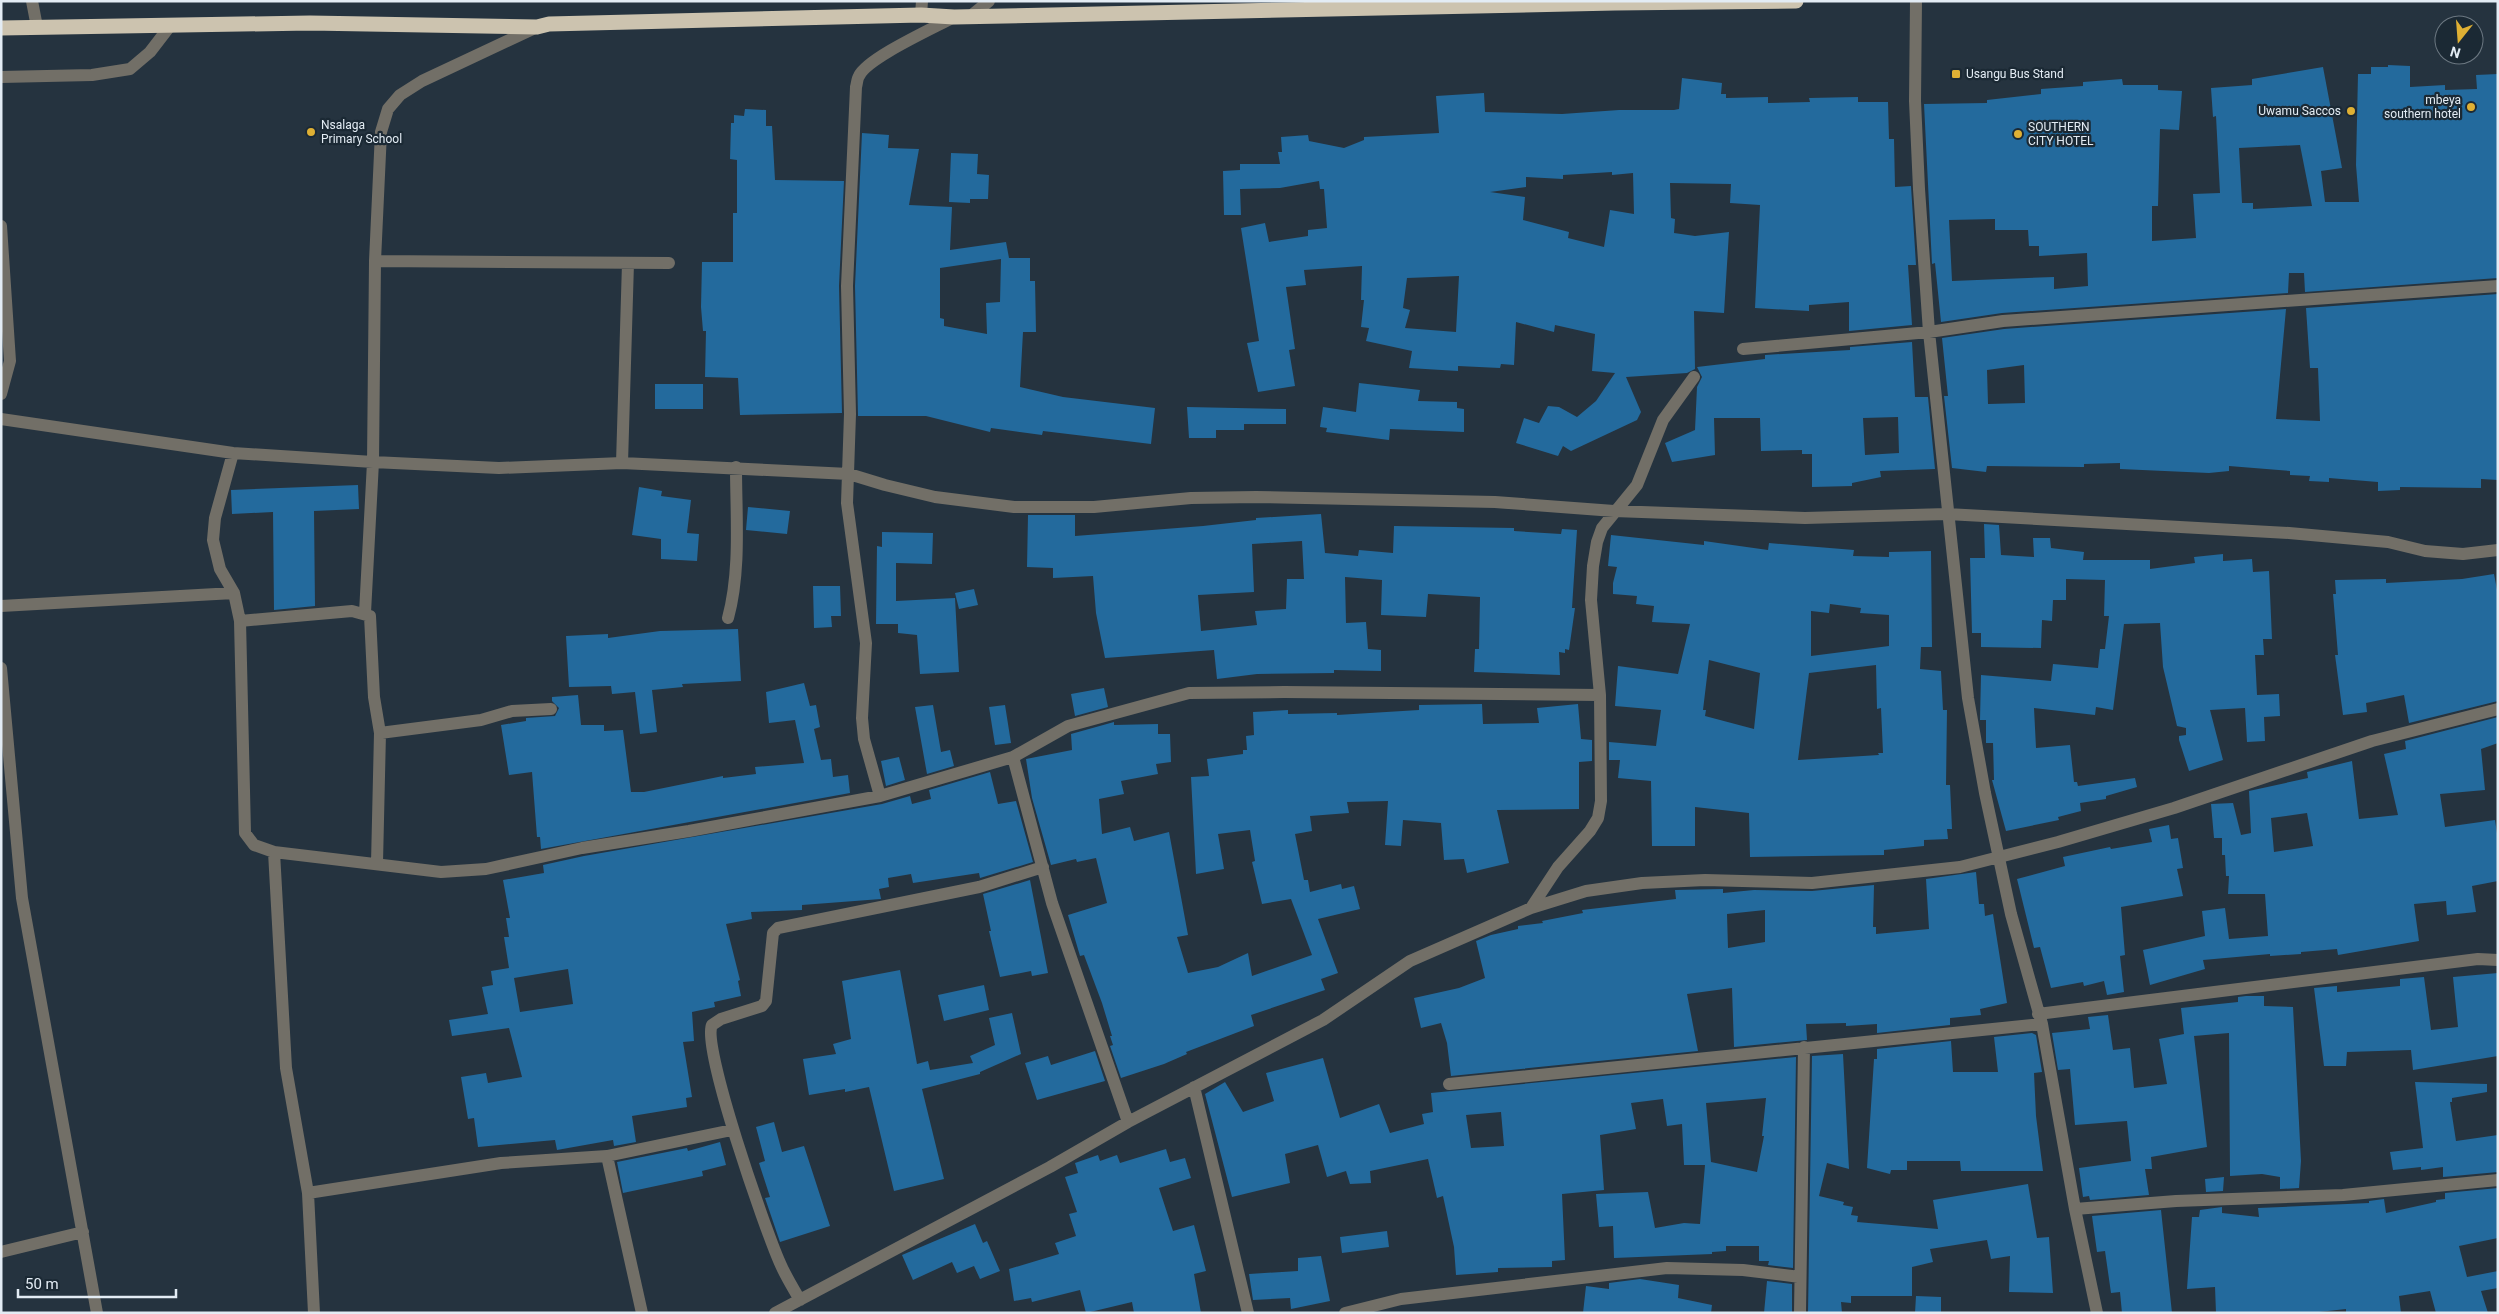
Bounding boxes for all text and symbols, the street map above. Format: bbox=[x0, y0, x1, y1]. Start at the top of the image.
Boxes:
north arrow bbox=[2434, 15, 2484, 65]
text: N bbox=[2448, 43, 2462, 62]
place label: Usangu Bus Stand bbox=[1966, 67, 2064, 81]
marker: Usangu Bus Stand bbox=[1950, 68, 1962, 80]
place label: mbeya southern hotel bbox=[2384, 93, 2461, 121]
marker: mbeya southern hotel bbox=[2465, 101, 2477, 113]
place label: Uwamu Saccos bbox=[2258, 104, 2341, 118]
marker: Uwamu Saccos bbox=[2345, 105, 2357, 117]
place label: Nsalaga Primary School bbox=[321, 118, 402, 146]
place label: SOUTHERN CITY HOTEL bbox=[2028, 120, 2094, 148]
marker: Nsalaga Primary School bbox=[305, 126, 317, 138]
marker: SOUTHERN CITY HOTEL bbox=[2012, 128, 2024, 140]
scale bar bbox=[18, 1266, 175, 1298]
text: 50 m bbox=[25, 1275, 59, 1293]

